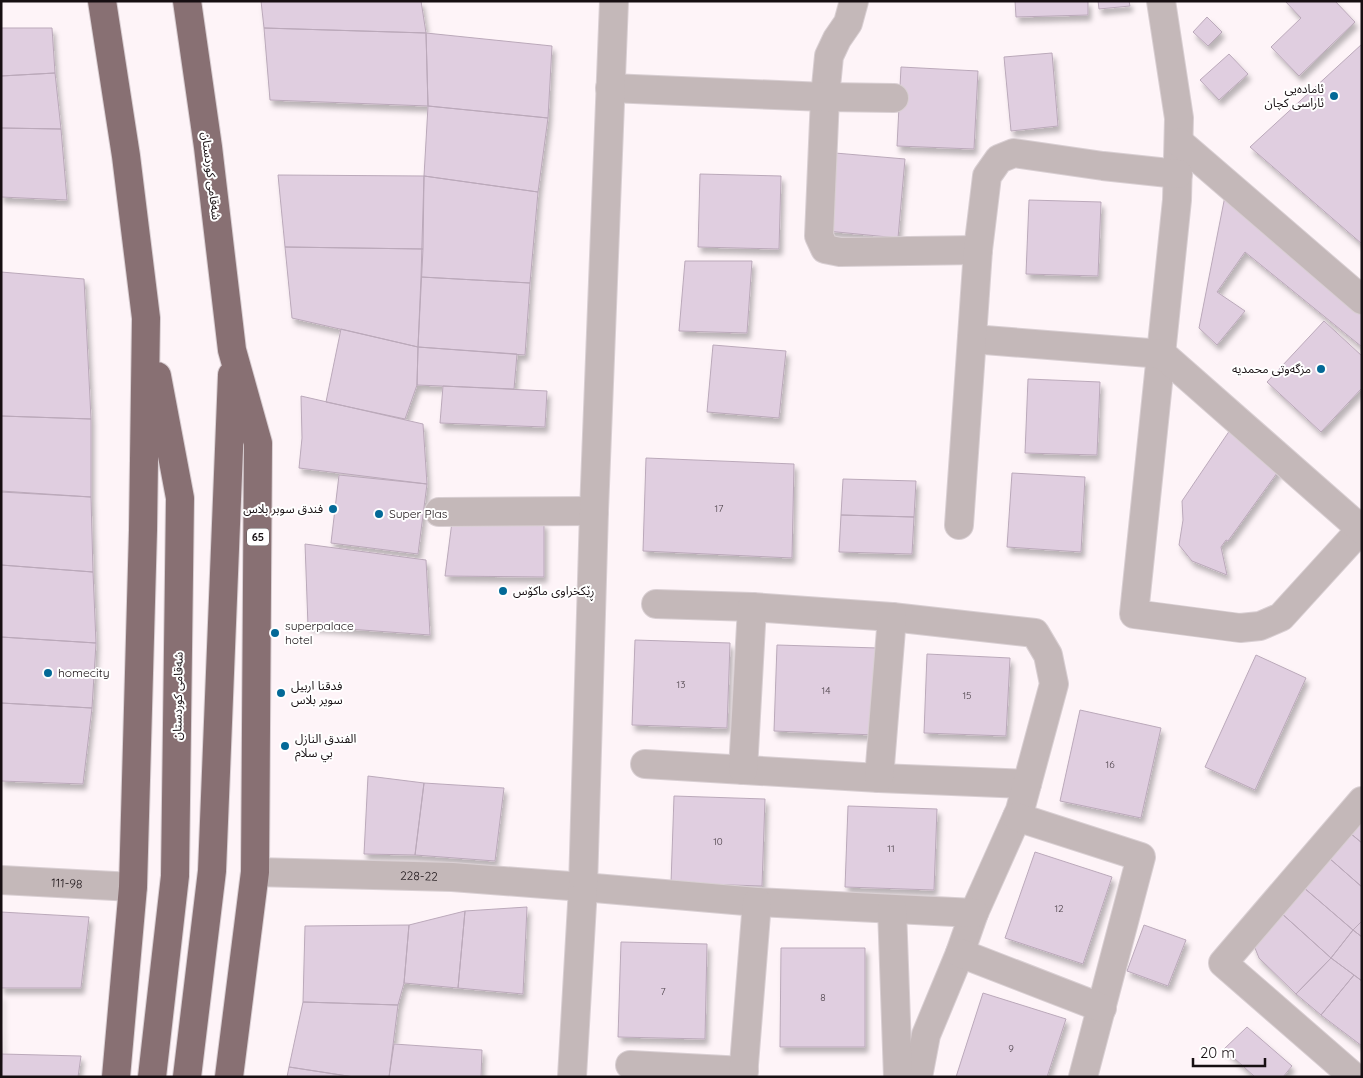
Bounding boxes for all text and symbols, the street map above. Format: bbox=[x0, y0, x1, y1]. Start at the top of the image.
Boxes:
place label: ئامادەیی ئاراسی کچان bbox=[1265, 81, 1324, 111]
marker: ئامادەیی ئاراسی کچان bbox=[1328, 90, 1340, 102]
street label: شەقامی کوردستان bbox=[199, 131, 224, 221]
place label: مزگەوتی محمدیە bbox=[1232, 361, 1311, 376]
marker: مزگەوتی محمدیە bbox=[1315, 363, 1327, 375]
place label: فندق سوبر بلاس bbox=[243, 501, 323, 516]
house number: 17 bbox=[715, 502, 723, 515]
marker: فندق سوبر بلاس bbox=[327, 503, 339, 515]
place label: Super Plas bbox=[389, 506, 448, 521]
marker: Super Plas bbox=[373, 508, 385, 520]
road number: 65 bbox=[247, 528, 269, 546]
place label: ڕێکخراوی ماکۆس bbox=[513, 583, 594, 602]
marker: ڕێکخراوی ماکۆس bbox=[497, 585, 509, 597]
place label: superpalace hotel bbox=[285, 618, 354, 647]
marker: superpalace hotel bbox=[269, 627, 281, 639]
street label: شەقامی کوردستان bbox=[169, 652, 186, 740]
place label: homecity bbox=[58, 665, 109, 680]
marker: homecity bbox=[42, 667, 54, 679]
place label: فدقنا اربيل سوير بلاس bbox=[291, 678, 343, 707]
house number: 13 bbox=[677, 678, 685, 691]
house number: 14 bbox=[822, 684, 830, 697]
marker: فدقنا اربيل سوير بلاس bbox=[275, 687, 287, 699]
house number: 15 bbox=[962, 689, 972, 702]
place label: الفندق النازل بي سلام bbox=[295, 731, 356, 763]
marker: الفندق النازل بي سلام bbox=[279, 740, 291, 752]
house number: 16 bbox=[1105, 758, 1115, 771]
house number: 10 bbox=[713, 835, 723, 848]
house number: 11 bbox=[887, 842, 895, 855]
street label: 228-22 bbox=[400, 868, 438, 884]
street label: 111-98 bbox=[51, 875, 83, 891]
house number: 12 bbox=[1054, 902, 1064, 915]
house number: 7 bbox=[660, 985, 666, 998]
house number: 8 bbox=[820, 991, 826, 1004]
scale bar bbox=[1193, 1036, 1266, 1068]
house number: 9 bbox=[1008, 1042, 1014, 1055]
text: 20 m bbox=[1200, 1043, 1235, 1062]

